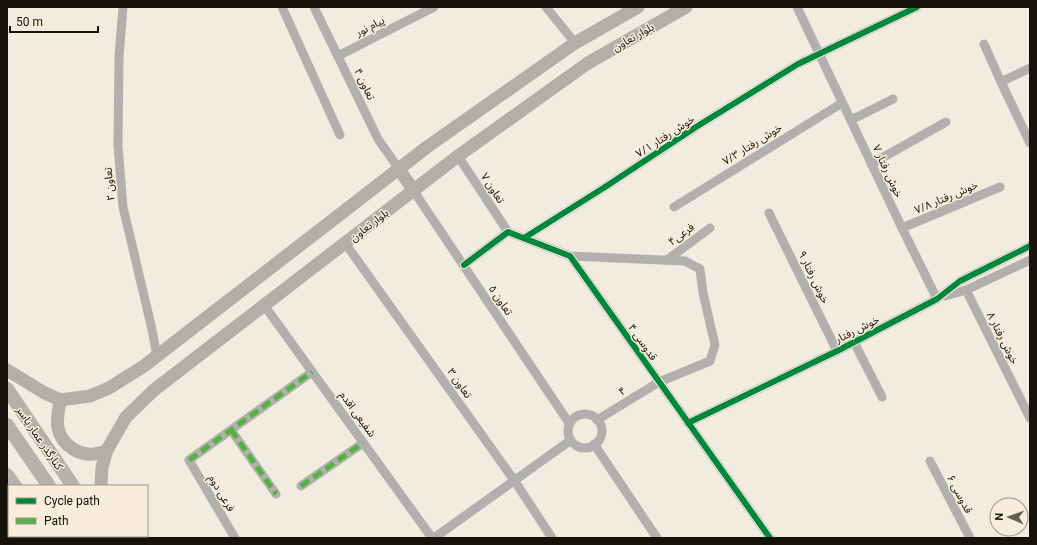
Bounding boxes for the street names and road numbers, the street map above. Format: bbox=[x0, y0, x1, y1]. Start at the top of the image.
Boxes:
street label: پیام نور bbox=[353, 14, 387, 41]
street label: بلوار تعاون bbox=[610, 20, 656, 54]
street label: تعاون ۴ bbox=[351, 66, 378, 102]
street label: خوش رفتار ۷/۱ bbox=[633, 112, 698, 160]
street label: خوش رفتار ۷/۳ bbox=[720, 121, 785, 168]
street label: خوش رفتار ۷ bbox=[870, 143, 906, 200]
street label: تعاون ۲ bbox=[102, 167, 117, 201]
street label: تعاون ۷ bbox=[478, 171, 507, 206]
street label: خوش رفتار ۷/۸ bbox=[913, 178, 980, 217]
street label: بلوار تعاون bbox=[347, 206, 391, 245]
street label: فرعی۴ bbox=[666, 220, 697, 248]
street label: خوش رفتار ۹ bbox=[795, 249, 832, 306]
street label: تعاون ۵ bbox=[486, 283, 515, 318]
street label: خوش رفتار ۸ bbox=[984, 310, 1021, 367]
street label: خوش رفتار bbox=[832, 313, 882, 347]
street label: قدوسی ۴ bbox=[625, 322, 660, 363]
street label: تعاون ۳ bbox=[445, 366, 475, 401]
street label: ۴ bbox=[616, 384, 628, 399]
street label: شفیعی اقدم bbox=[336, 389, 379, 441]
street label: کنارگذر عمار یاسر bbox=[13, 403, 66, 473]
street label: فرعی دوم bbox=[205, 472, 238, 515]
street label: قدوسی ۶ bbox=[944, 473, 975, 516]

